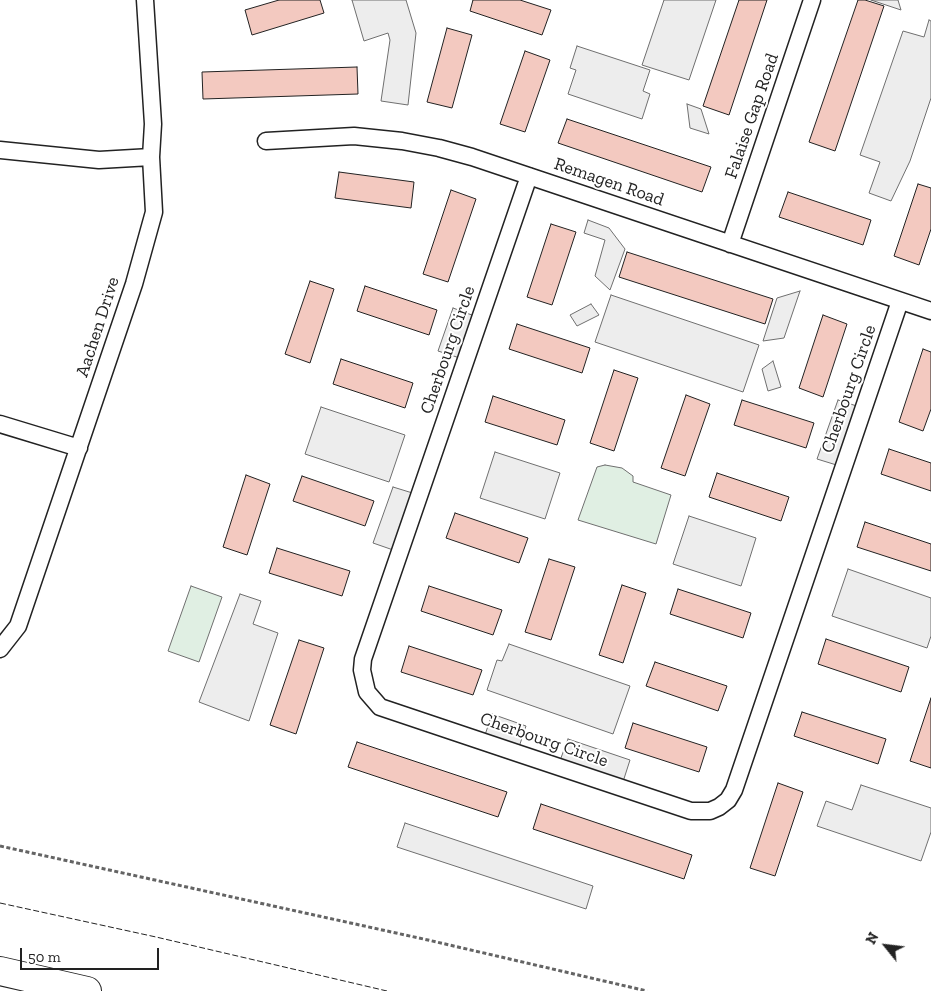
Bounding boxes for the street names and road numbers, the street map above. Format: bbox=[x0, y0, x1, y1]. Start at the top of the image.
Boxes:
street label: Falaise Gap Road bbox=[720, 50, 784, 182]
street label: Remagen Road bbox=[551, 153, 667, 211]
street label: Aachen Drive bbox=[72, 274, 124, 380]
street label: Cherbourg Circle bbox=[416, 283, 480, 417]
street label: Cherbourg Circle bbox=[817, 322, 881, 456]
street label: Cherbourg Circle bbox=[477, 708, 611, 772]

